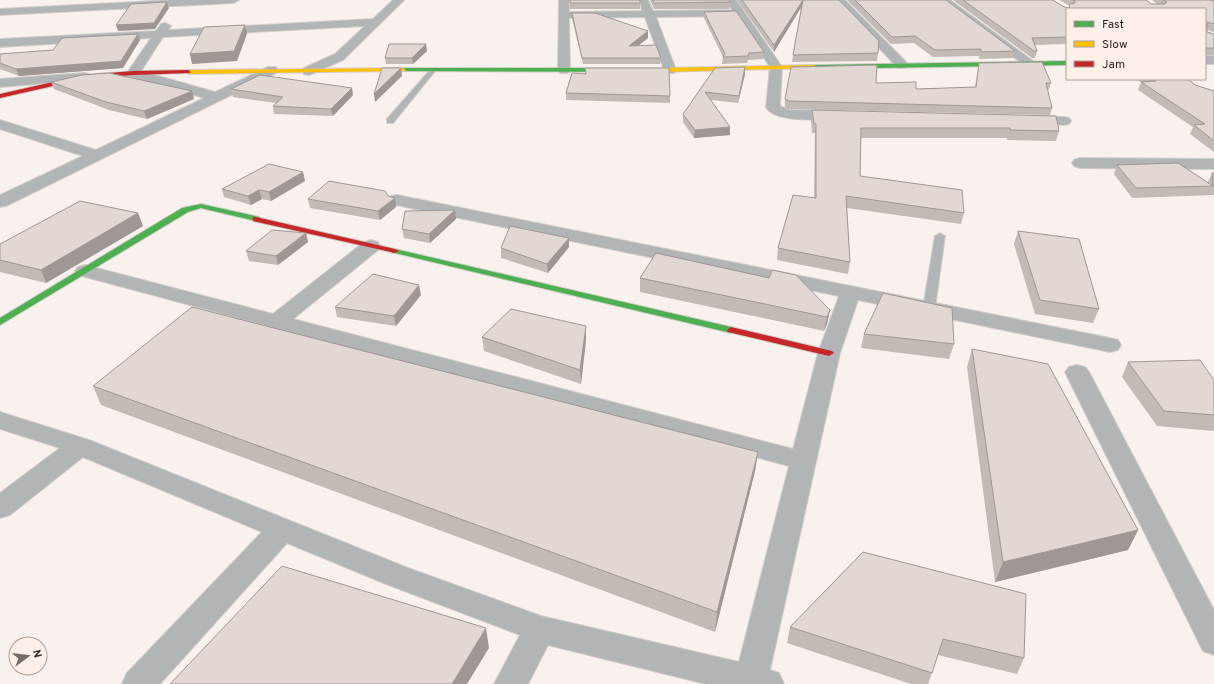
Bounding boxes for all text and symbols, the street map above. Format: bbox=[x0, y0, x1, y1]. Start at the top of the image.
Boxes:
legend bbox=[1066, 8, 1206, 80]
text: Fast bbox=[1102, 17, 1124, 33]
text: Slow bbox=[1102, 37, 1128, 53]
text: Jam bbox=[1102, 57, 1125, 73]
north arrow bbox=[8, 636, 48, 676]
text: N bbox=[29, 648, 44, 659]

